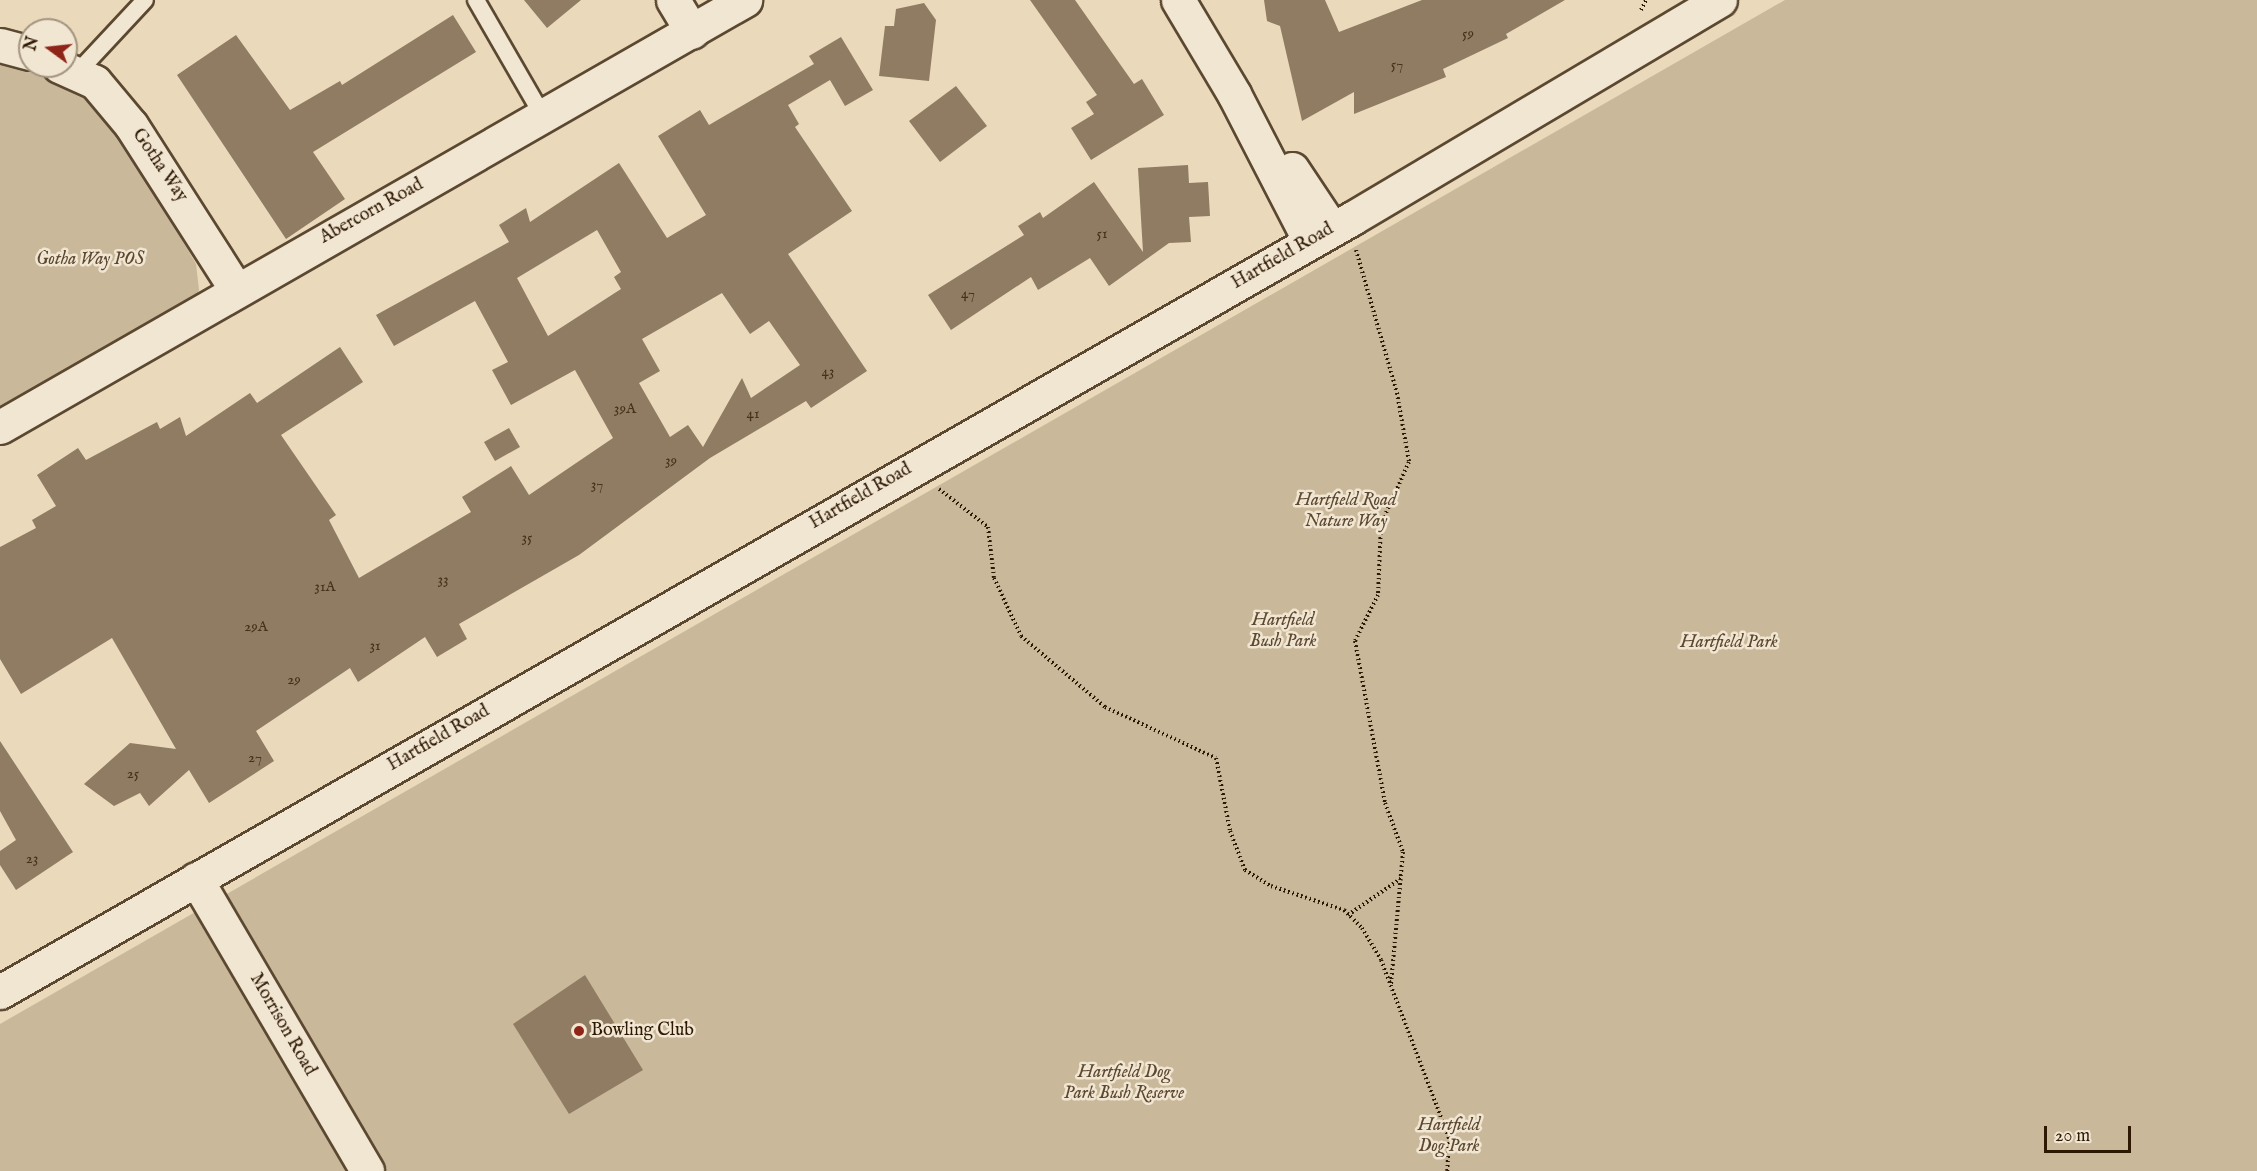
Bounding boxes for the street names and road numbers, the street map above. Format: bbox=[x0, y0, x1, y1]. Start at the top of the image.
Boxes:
street label: Gotha Way bbox=[127, 125, 191, 207]
street label: Abercorn Road bbox=[317, 175, 427, 249]
street label: Hartfield Road bbox=[1228, 219, 1338, 295]
street label: Hartfield Road bbox=[806, 459, 916, 535]
street label: Hartfield Road bbox=[384, 701, 494, 777]
street label: Morrison Road bbox=[244, 970, 320, 1080]

